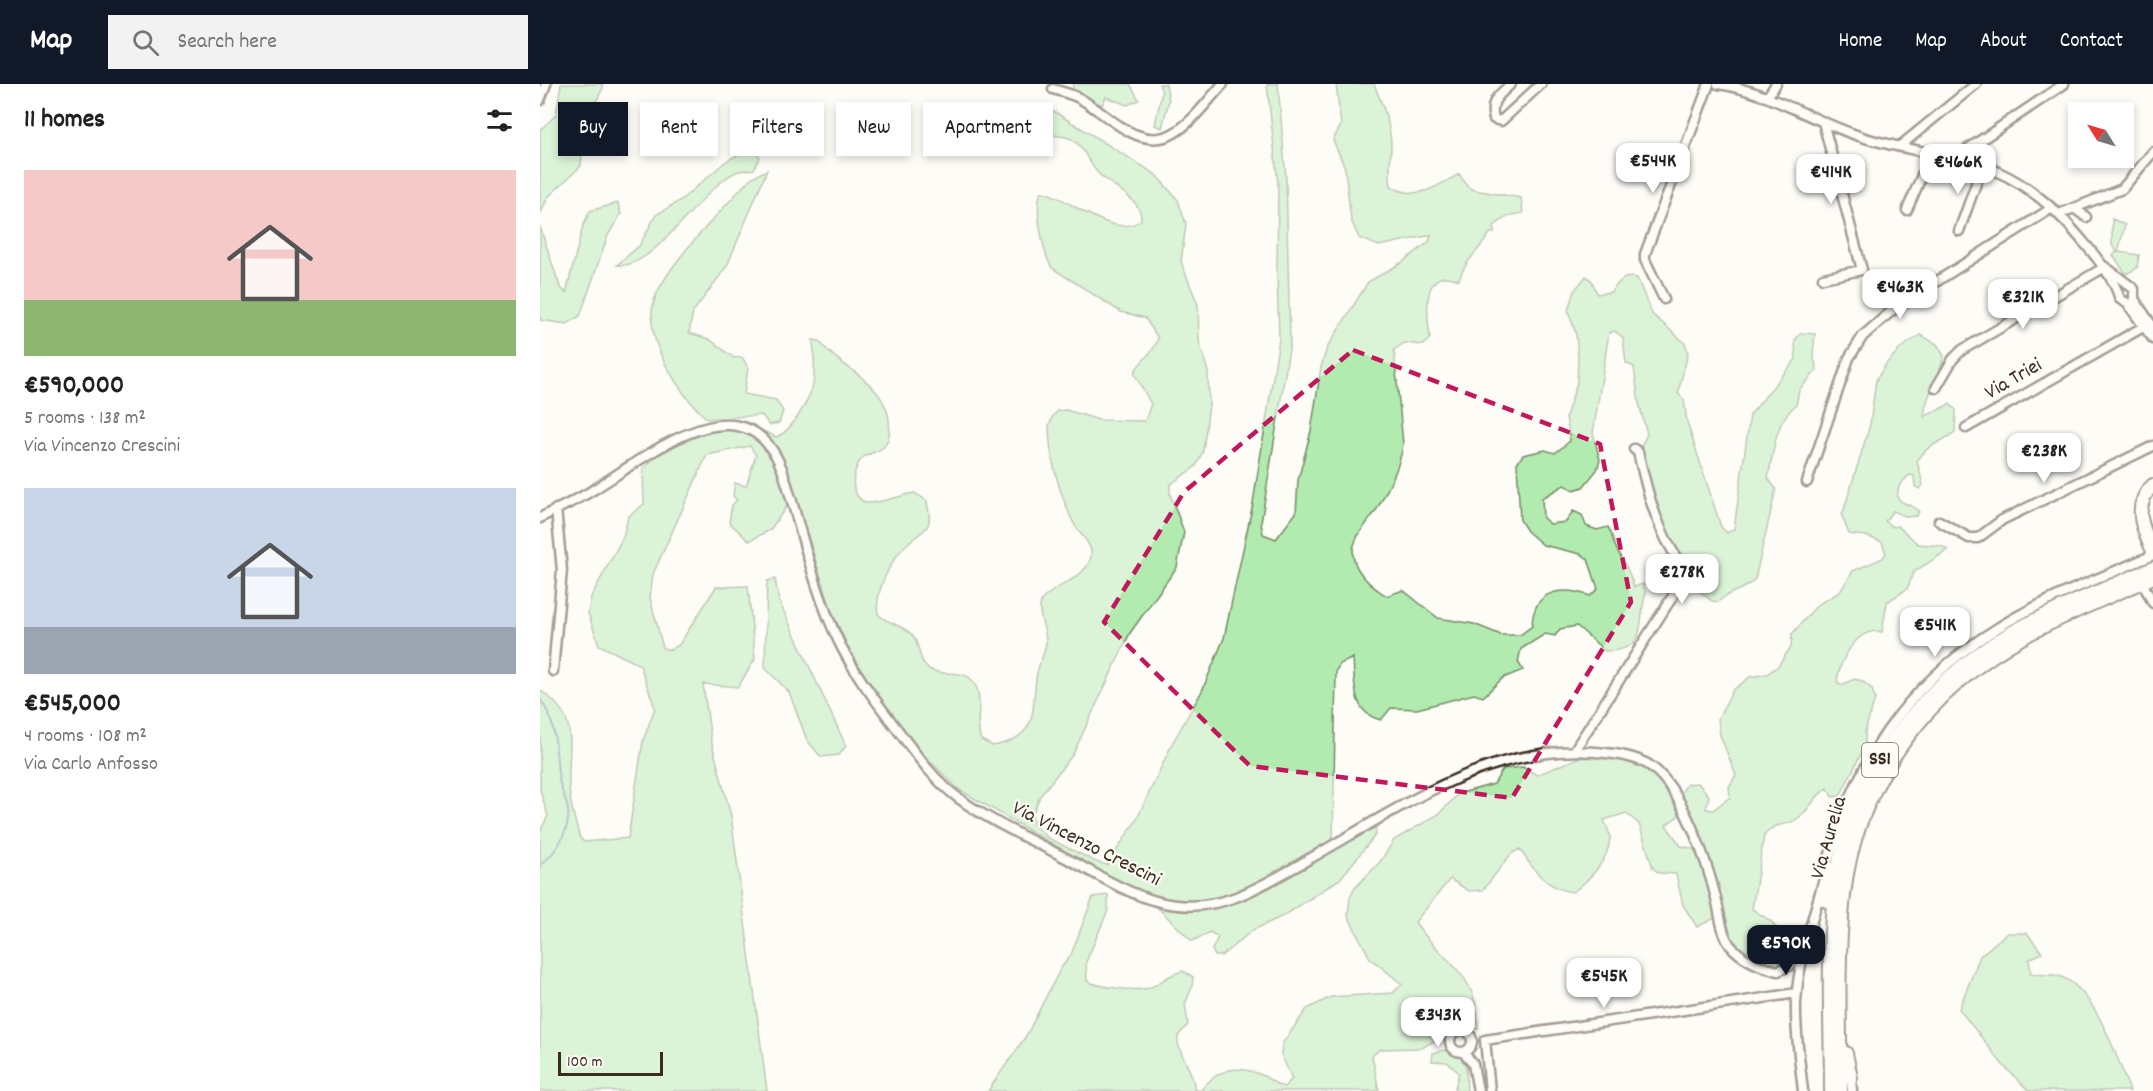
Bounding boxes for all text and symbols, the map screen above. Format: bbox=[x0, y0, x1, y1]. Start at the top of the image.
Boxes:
search box bbox=[108, 15, 528, 69]
text: Map bbox=[30, 22, 72, 62]
icon: search bbox=[129, 26, 162, 59]
text: Search here bbox=[177, 27, 277, 58]
text: Home bbox=[1838, 27, 1882, 57]
text: Map bbox=[1915, 27, 1947, 57]
text: About bbox=[1980, 27, 2027, 57]
text: Contact bbox=[2060, 27, 2123, 57]
text: 11 homes bbox=[24, 102, 105, 139]
chip: Buy bbox=[558, 102, 628, 156]
chip: Rent bbox=[640, 102, 718, 156]
chip: Filters bbox=[730, 102, 824, 156]
chip: New bbox=[836, 102, 911, 156]
chip: Apartment bbox=[923, 102, 1053, 156]
north arrow bbox=[2068, 102, 2134, 168]
map controls bbox=[2068, 102, 2134, 168]
icon: filters bbox=[483, 104, 516, 137]
pin: €544K bbox=[1611, 143, 1695, 194]
pin: €466K bbox=[1916, 144, 2000, 195]
text: €544K bbox=[1630, 148, 1676, 176]
text: €466K bbox=[1934, 149, 1982, 177]
pin: €414K bbox=[1789, 154, 1873, 205]
text: €414K bbox=[1810, 159, 1852, 187]
icon: home bbox=[216, 209, 324, 317]
pin: €463K bbox=[1858, 269, 1942, 320]
text: €463K bbox=[1876, 274, 1924, 302]
pin: €321K bbox=[1981, 279, 2065, 330]
text: €321K bbox=[2002, 284, 2044, 312]
street label: Via Triei bbox=[1980, 352, 2048, 408]
text: €590,000 bbox=[24, 368, 124, 405]
text: 5 rooms · 138 m² bbox=[24, 405, 146, 433]
text: Via Vincenzo Crescini bbox=[24, 433, 180, 461]
pin: €238K bbox=[2002, 433, 2086, 484]
text: €238K bbox=[2021, 438, 2067, 466]
icon: home bbox=[216, 527, 324, 635]
pin: €278K bbox=[1640, 554, 1724, 605]
text: €278K bbox=[1660, 559, 1704, 587]
pin: €541K bbox=[1893, 607, 1977, 658]
text: €541K bbox=[1914, 612, 1956, 640]
text: €545,000 bbox=[24, 686, 121, 723]
text: 4 rooms · 108 m² bbox=[24, 723, 147, 751]
road number: SS1 bbox=[1862, 743, 1898, 777]
text: Via Carlo Anfosso bbox=[24, 751, 158, 779]
street label: Via Aurelia bbox=[1804, 792, 1856, 883]
street label: Via Vincenzo Crescini bbox=[1006, 794, 1166, 896]
pin: €590K bbox=[1744, 925, 1828, 976]
text: €590K bbox=[1761, 930, 1811, 958]
pin: €545K bbox=[1562, 958, 1646, 1009]
text: €545K bbox=[1580, 963, 1628, 991]
pin: €343K bbox=[1396, 997, 1480, 1048]
text: €343K bbox=[1415, 1002, 1461, 1030]
scale bar bbox=[558, 1049, 663, 1076]
text: 100 m bbox=[567, 1051, 603, 1074]

